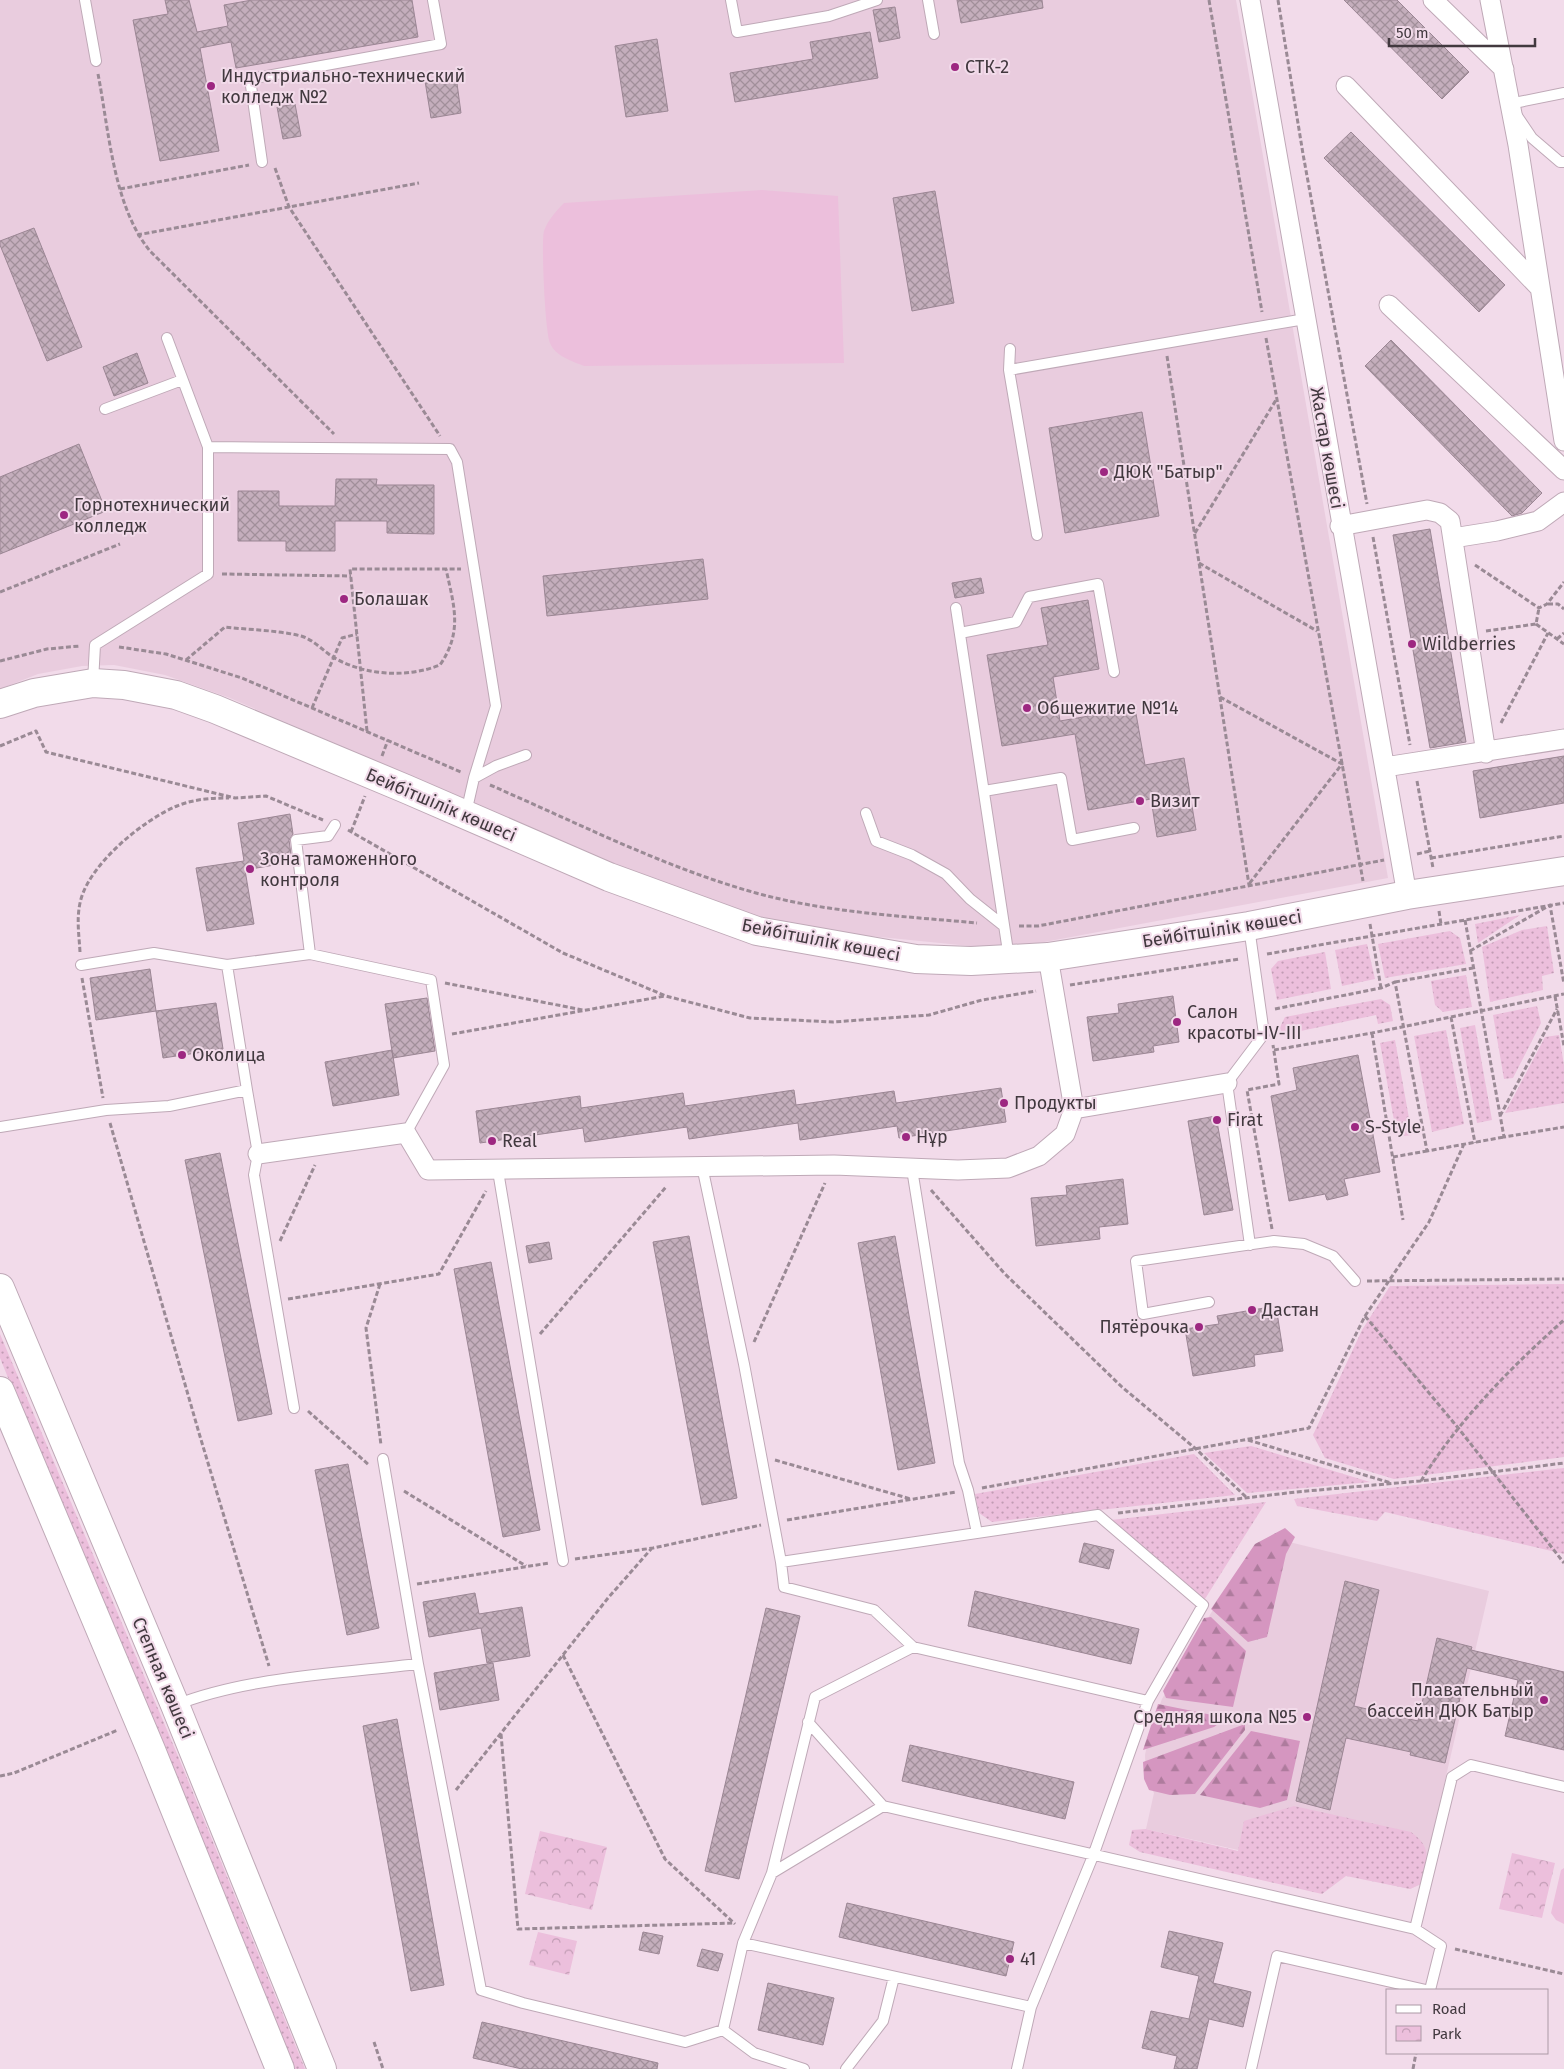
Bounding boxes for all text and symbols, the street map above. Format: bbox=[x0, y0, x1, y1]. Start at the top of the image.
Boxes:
scale bar bbox=[1389, 15, 1535, 47]
text: 50 m bbox=[1396, 24, 1429, 42]
place label: СТК-2 bbox=[965, 56, 1009, 78]
marker: СТК-2 bbox=[949, 61, 961, 73]
place label: Индустриально-технический колледж №2 bbox=[221, 65, 465, 108]
marker: Индустриально-технический колледж №2 bbox=[205, 80, 217, 92]
street label: Жастар көшесі bbox=[1305, 385, 1349, 511]
place label: ДЮК "Батыр" bbox=[1113, 461, 1223, 483]
marker: ДЮК "Батыр" bbox=[1098, 466, 1110, 478]
place label: Горнотехнический колледж bbox=[74, 494, 230, 537]
marker: Горнотехнический колледж bbox=[58, 509, 70, 521]
place label: Болашак bbox=[354, 588, 429, 610]
marker: Болашак bbox=[338, 593, 350, 605]
place label: Wildberries bbox=[1422, 633, 1516, 655]
marker: Wildberries bbox=[1406, 638, 1418, 650]
place label: Общежитие №14 bbox=[1037, 697, 1179, 719]
marker: Общежитие №14 bbox=[1021, 702, 1033, 714]
street label: Бейбітшілік көшесі bbox=[363, 763, 519, 847]
place label: Визит bbox=[1150, 790, 1201, 812]
marker: Визит bbox=[1134, 795, 1146, 807]
place label: Зона таможенного контроля bbox=[260, 848, 417, 891]
marker: Зона таможенного контроля bbox=[244, 863, 256, 875]
street label: Бейбітшілік көшесі bbox=[1141, 906, 1303, 952]
street label: Бейбітшілік көшесі bbox=[740, 914, 902, 966]
place label: Салон красоты-IV-III bbox=[1187, 1001, 1302, 1044]
marker: Салон красоты-IV-III bbox=[1171, 1016, 1183, 1028]
place label: Околица bbox=[192, 1044, 265, 1066]
marker: Околица bbox=[176, 1049, 188, 1061]
place label: Продукты bbox=[1014, 1092, 1097, 1114]
marker: Продукты bbox=[998, 1097, 1010, 1109]
place label: Firat bbox=[1227, 1109, 1263, 1131]
marker: Firat bbox=[1211, 1114, 1223, 1126]
place label: S-Style bbox=[1365, 1116, 1421, 1138]
marker: S-Style bbox=[1349, 1121, 1361, 1133]
place label: Нұр bbox=[916, 1126, 948, 1148]
place label: Real bbox=[502, 1130, 537, 1152]
marker: Нұр bbox=[900, 1131, 912, 1143]
marker: Real bbox=[486, 1135, 498, 1147]
place label: Дастан bbox=[1261, 1299, 1319, 1321]
marker: Дастан bbox=[1246, 1304, 1258, 1316]
place label: Пятёрочка bbox=[1099, 1316, 1189, 1338]
marker: Пятёрочка bbox=[1193, 1321, 1205, 1333]
street label: Степная көшесі bbox=[127, 1614, 199, 1742]
place label: Плавательный бассейн ДЮК Батыр bbox=[1367, 1679, 1534, 1722]
marker: Плавательный бассейн ДЮК Батыр bbox=[1538, 1694, 1550, 1706]
place label: Средняя школа №5 bbox=[1133, 1706, 1297, 1728]
marker: Средняя школа №5 bbox=[1301, 1711, 1313, 1723]
place label: 41 bbox=[1020, 1948, 1036, 1970]
marker: 41 bbox=[1004, 1953, 1016, 1965]
legend bbox=[1386, 1989, 1549, 2054]
text: Road bbox=[1432, 2000, 1467, 2018]
text: Park bbox=[1432, 2025, 1462, 2043]

